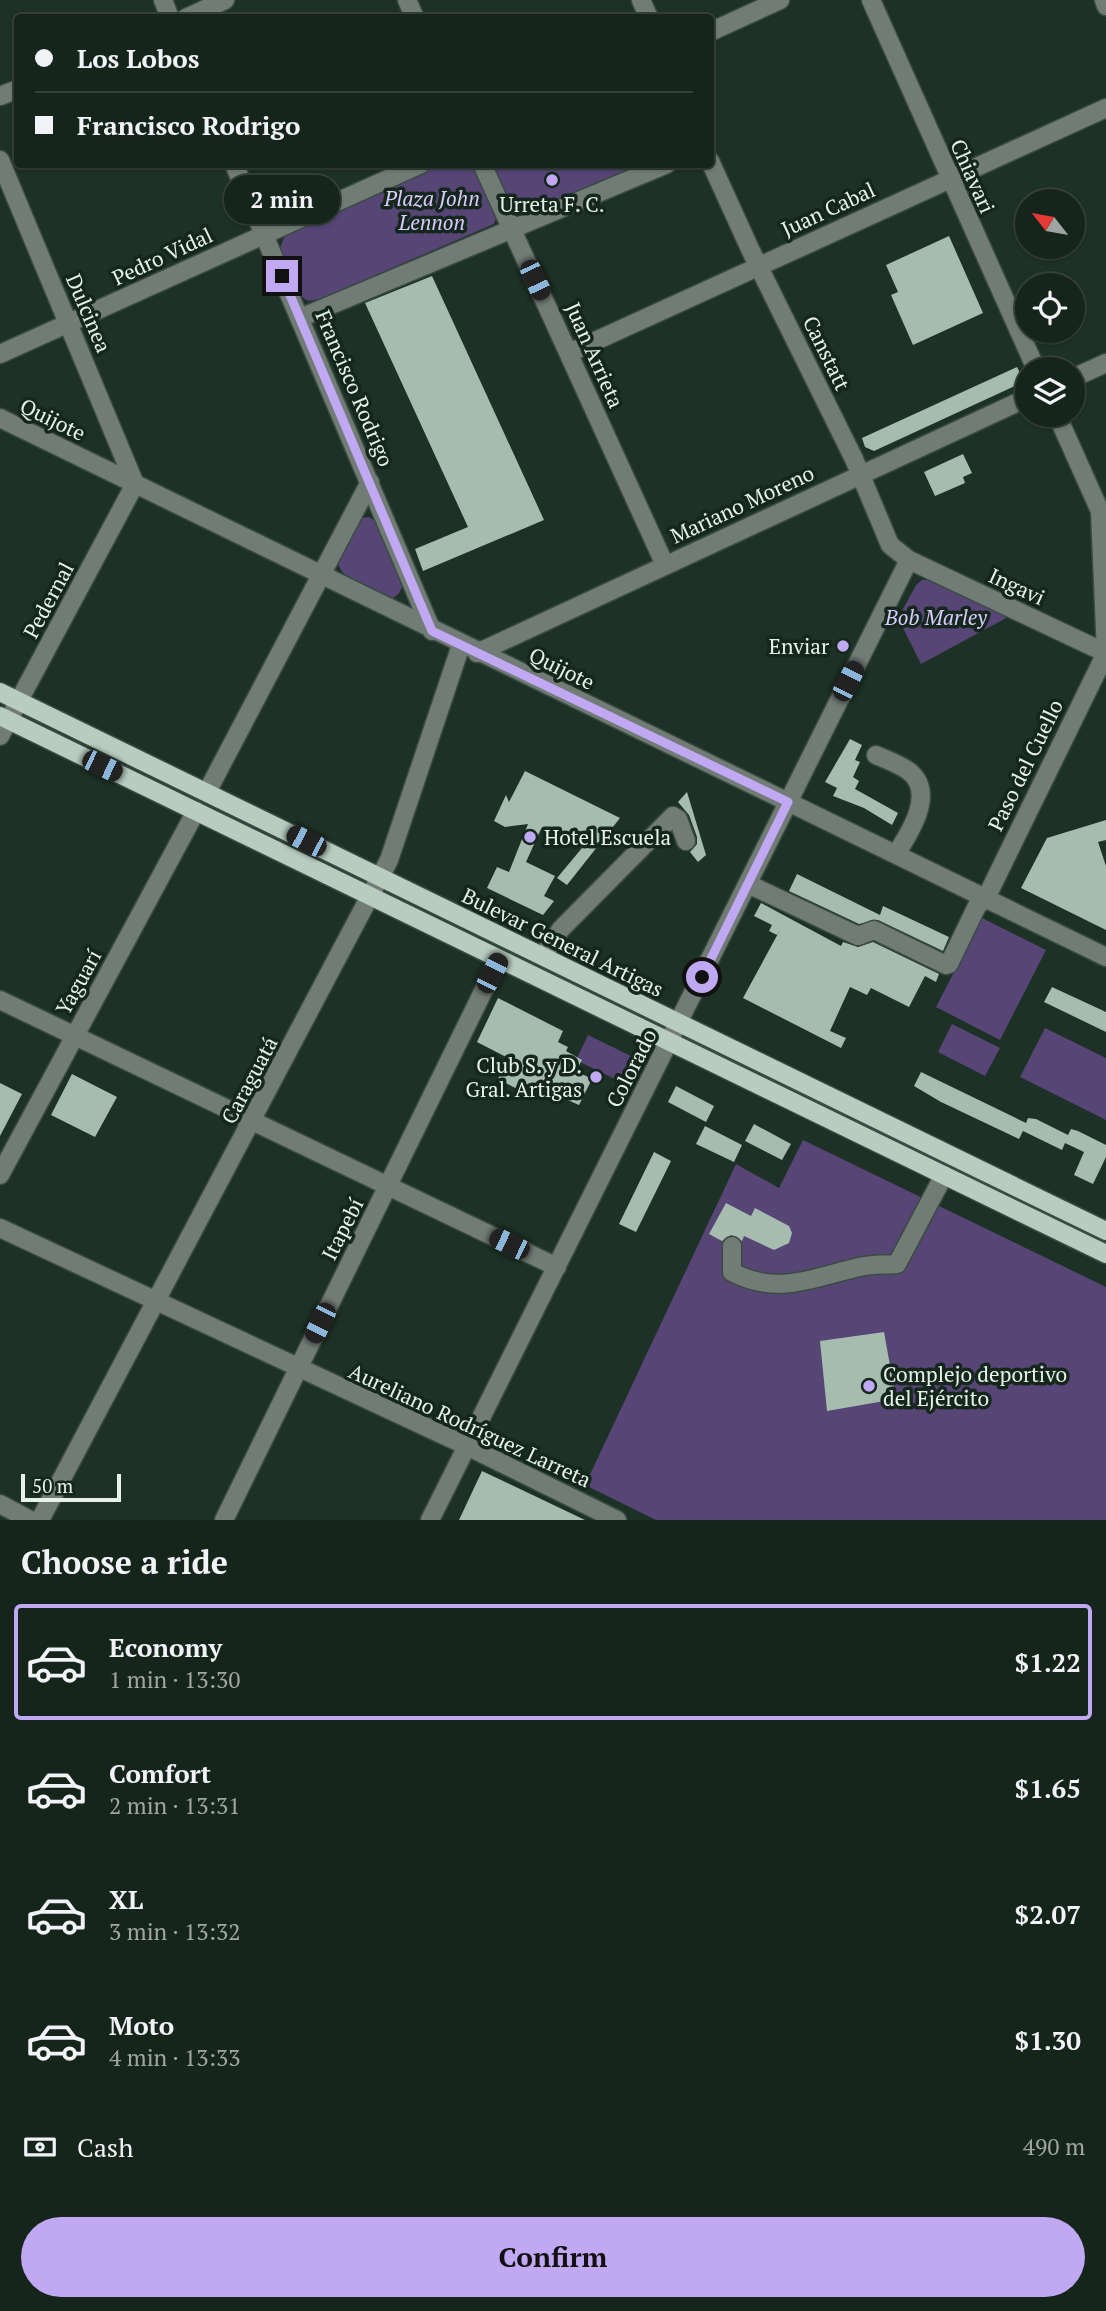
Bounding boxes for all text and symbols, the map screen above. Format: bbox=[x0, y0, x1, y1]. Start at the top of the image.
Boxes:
text: Los Lobos bbox=[77, 41, 199, 75]
text: Francisco Rodrigo bbox=[77, 108, 300, 142]
street label: Chiavari bbox=[944, 134, 1002, 218]
marker: Urreta F. C. bbox=[544, 172, 560, 188]
callout: 2 min bbox=[224, 174, 340, 224]
street label: Juan Cabal bbox=[777, 175, 879, 243]
text: 2 min bbox=[251, 184, 313, 215]
park label: Plaza John Lennon bbox=[383, 184, 480, 236]
north arrow bbox=[1015, 189, 1085, 259]
map controls bbox=[1015, 189, 1085, 427]
place label: Urreta F. C. bbox=[499, 190, 605, 218]
street label: Pedro Vidal bbox=[107, 221, 217, 291]
car bbox=[517, 257, 554, 303]
route end bbox=[266, 260, 298, 292]
street label: Dulcinea bbox=[60, 269, 118, 357]
button: locate bbox=[1015, 273, 1085, 343]
street label: Juan Arrieta bbox=[559, 298, 631, 413]
street label: Francisco Rodrigo bbox=[309, 306, 401, 470]
street label: Canstatt bbox=[797, 311, 857, 395]
button: layers bbox=[1015, 357, 1085, 427]
street label: Quijote bbox=[16, 391, 90, 447]
street label: Mariano Moreno bbox=[666, 458, 818, 550]
street label: Pedernal bbox=[16, 557, 80, 643]
street label: Ingavi bbox=[985, 561, 1049, 611]
park label: Bob Marley bbox=[884, 603, 987, 631]
place label: Enviar bbox=[769, 632, 829, 660]
marker: Enviar bbox=[835, 638, 851, 654]
street label: Quijote bbox=[525, 640, 599, 696]
car bbox=[830, 658, 867, 704]
street label: Paso del Cuello bbox=[981, 695, 1069, 835]
car bbox=[79, 747, 126, 785]
car bbox=[283, 822, 330, 860]
place label: Hotel Escuela bbox=[544, 823, 671, 851]
marker: Hotel Escuela bbox=[522, 829, 538, 845]
street label: Bulevar General Artigas bbox=[458, 881, 668, 1003]
street label: Yaguarí bbox=[49, 944, 108, 1020]
car bbox=[474, 950, 511, 996]
route start bbox=[686, 961, 718, 993]
street label: Colorado bbox=[599, 1024, 663, 1112]
street label: Caraguatá bbox=[214, 1031, 284, 1128]
place label: Club S. y D. Gral. Artigas bbox=[466, 1051, 582, 1103]
marker: Club S. y D. Gral. Artigas bbox=[588, 1069, 604, 1085]
street label: Itapebí bbox=[315, 1193, 370, 1265]
car bbox=[486, 1225, 533, 1263]
car bbox=[302, 1300, 339, 1346]
street label: Aureliano Rodríguez Larreta bbox=[344, 1357, 596, 1494]
place label: Complejo deportivo del Ejército bbox=[883, 1360, 1067, 1412]
marker: Complejo deportivo del Ejército bbox=[861, 1378, 877, 1394]
scale bar bbox=[21, 1471, 121, 1503]
text: 50 m bbox=[32, 1473, 73, 1498]
text: Choose a ride bbox=[21, 1541, 228, 1583]
text: Economy bbox=[109, 1630, 222, 1664]
icon: car bbox=[25, 1631, 88, 1694]
text: $1.22 bbox=[1015, 1645, 1081, 1679]
text: 1 min · 13:30 bbox=[109, 1664, 241, 1695]
text: Comfort bbox=[109, 1756, 211, 1790]
icon: car bbox=[25, 1757, 88, 1820]
text: $1.65 bbox=[1015, 1771, 1081, 1805]
text: 2 min · 13:31 bbox=[109, 1790, 241, 1821]
text: XL bbox=[109, 1882, 143, 1916]
icon: car bbox=[25, 1883, 88, 1946]
text: $2.07 bbox=[1015, 1897, 1081, 1931]
text: 3 min · 13:32 bbox=[109, 1916, 241, 1947]
text: Moto bbox=[109, 2008, 174, 2042]
icon: car bbox=[25, 2009, 88, 2072]
text: $1.30 bbox=[1015, 2023, 1081, 2057]
text: 4 min · 13:33 bbox=[109, 2042, 241, 2073]
icon: cash bbox=[21, 2128, 59, 2166]
text: Cash bbox=[77, 2130, 133, 2164]
text: 490 m bbox=[1023, 2131, 1085, 2162]
button: Confirm bbox=[21, 2217, 1085, 2297]

